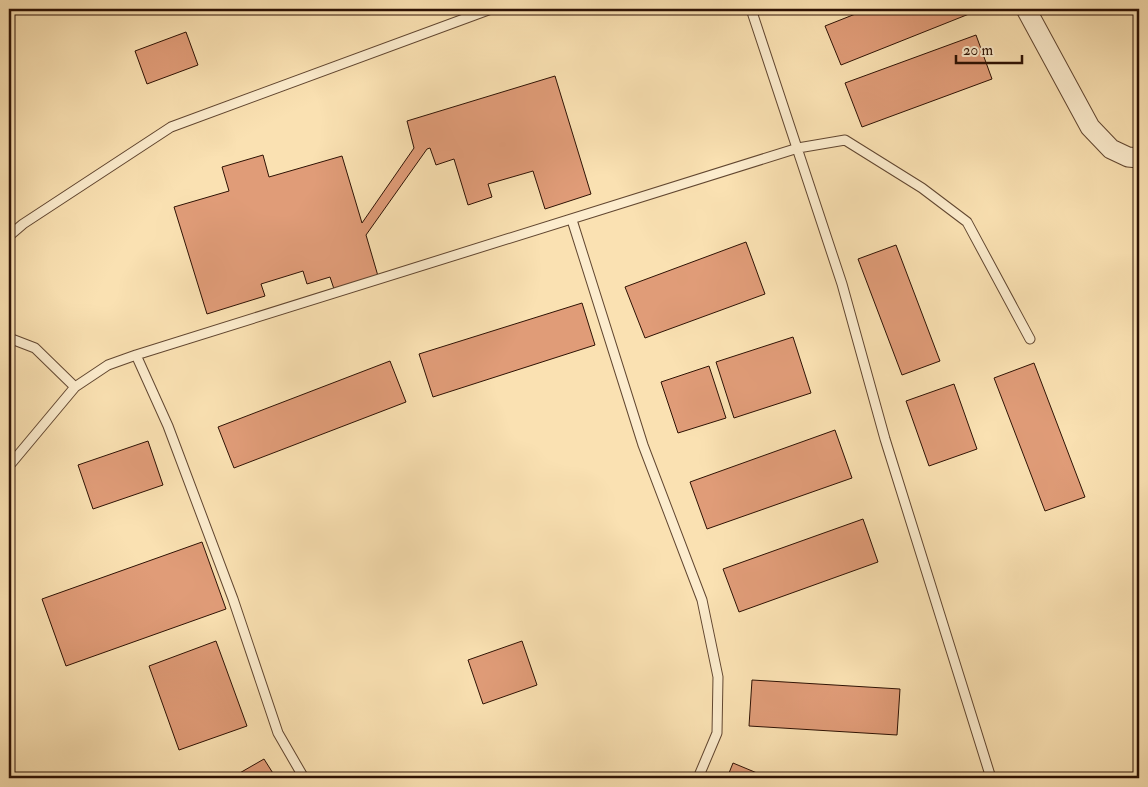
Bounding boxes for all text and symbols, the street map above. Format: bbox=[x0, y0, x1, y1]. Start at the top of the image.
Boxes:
scale bar bbox=[956, 32, 1022, 64]
text: 20 m bbox=[963, 41, 993, 60]

